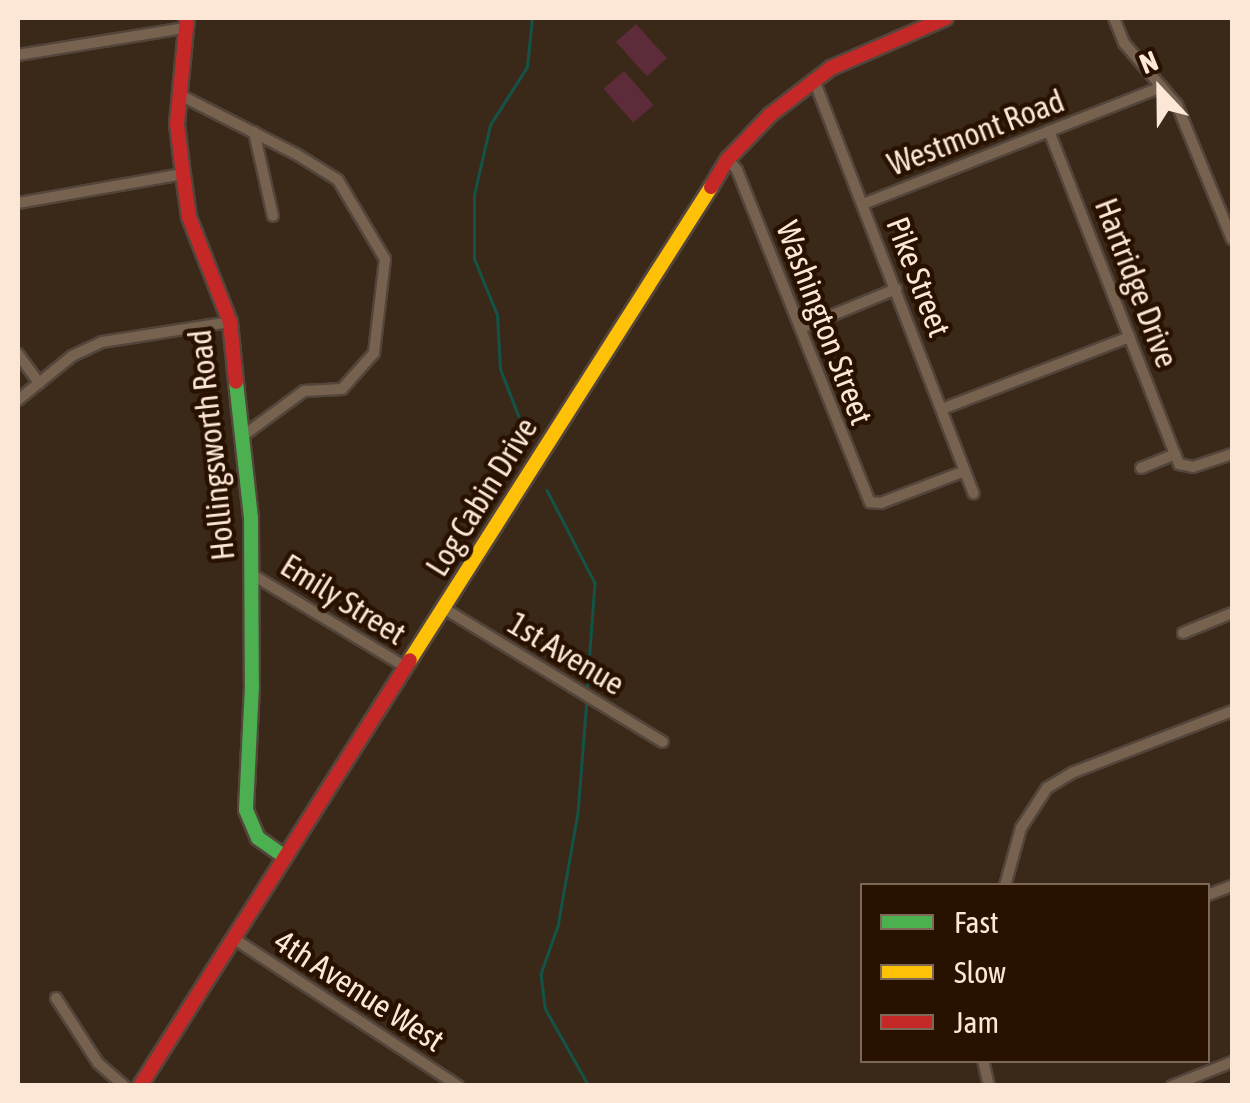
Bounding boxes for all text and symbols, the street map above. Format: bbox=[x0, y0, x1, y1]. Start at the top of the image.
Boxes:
north arrow bbox=[1110, 40, 1210, 140]
text: N bbox=[1135, 44, 1162, 80]
street label: Westmont Road bbox=[882, 82, 1070, 184]
street label: Hartridge Drive bbox=[1086, 193, 1186, 373]
street label: Pike Street bbox=[878, 212, 958, 342]
street label: Washington Street bbox=[768, 216, 880, 430]
street label: Hollingsworth Road bbox=[181, 328, 243, 562]
street label: Log Cabin Drive bbox=[418, 411, 546, 583]
street label: Emily Street bbox=[273, 547, 413, 653]
street label: 1st Avenue bbox=[501, 604, 631, 704]
legend bbox=[860, 883, 1210, 1063]
text: Fast bbox=[954, 905, 999, 939]
street label: 4th Avenue West bbox=[267, 922, 451, 1060]
text: Slow bbox=[954, 955, 1006, 989]
text: Jam bbox=[954, 1005, 999, 1039]

